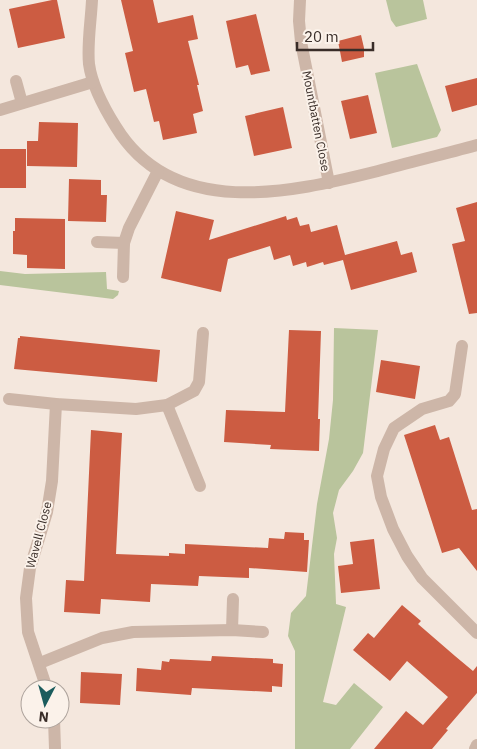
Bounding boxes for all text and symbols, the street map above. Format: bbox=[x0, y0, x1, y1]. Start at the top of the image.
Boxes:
scale bar bbox=[297, 20, 373, 52]
text: 20 m bbox=[304, 27, 339, 46]
street label: Mountbatten Close bbox=[299, 69, 334, 173]
street label: Wavell Close bbox=[22, 499, 55, 570]
north arrow bbox=[20, 679, 70, 729]
text: N bbox=[38, 707, 50, 726]

